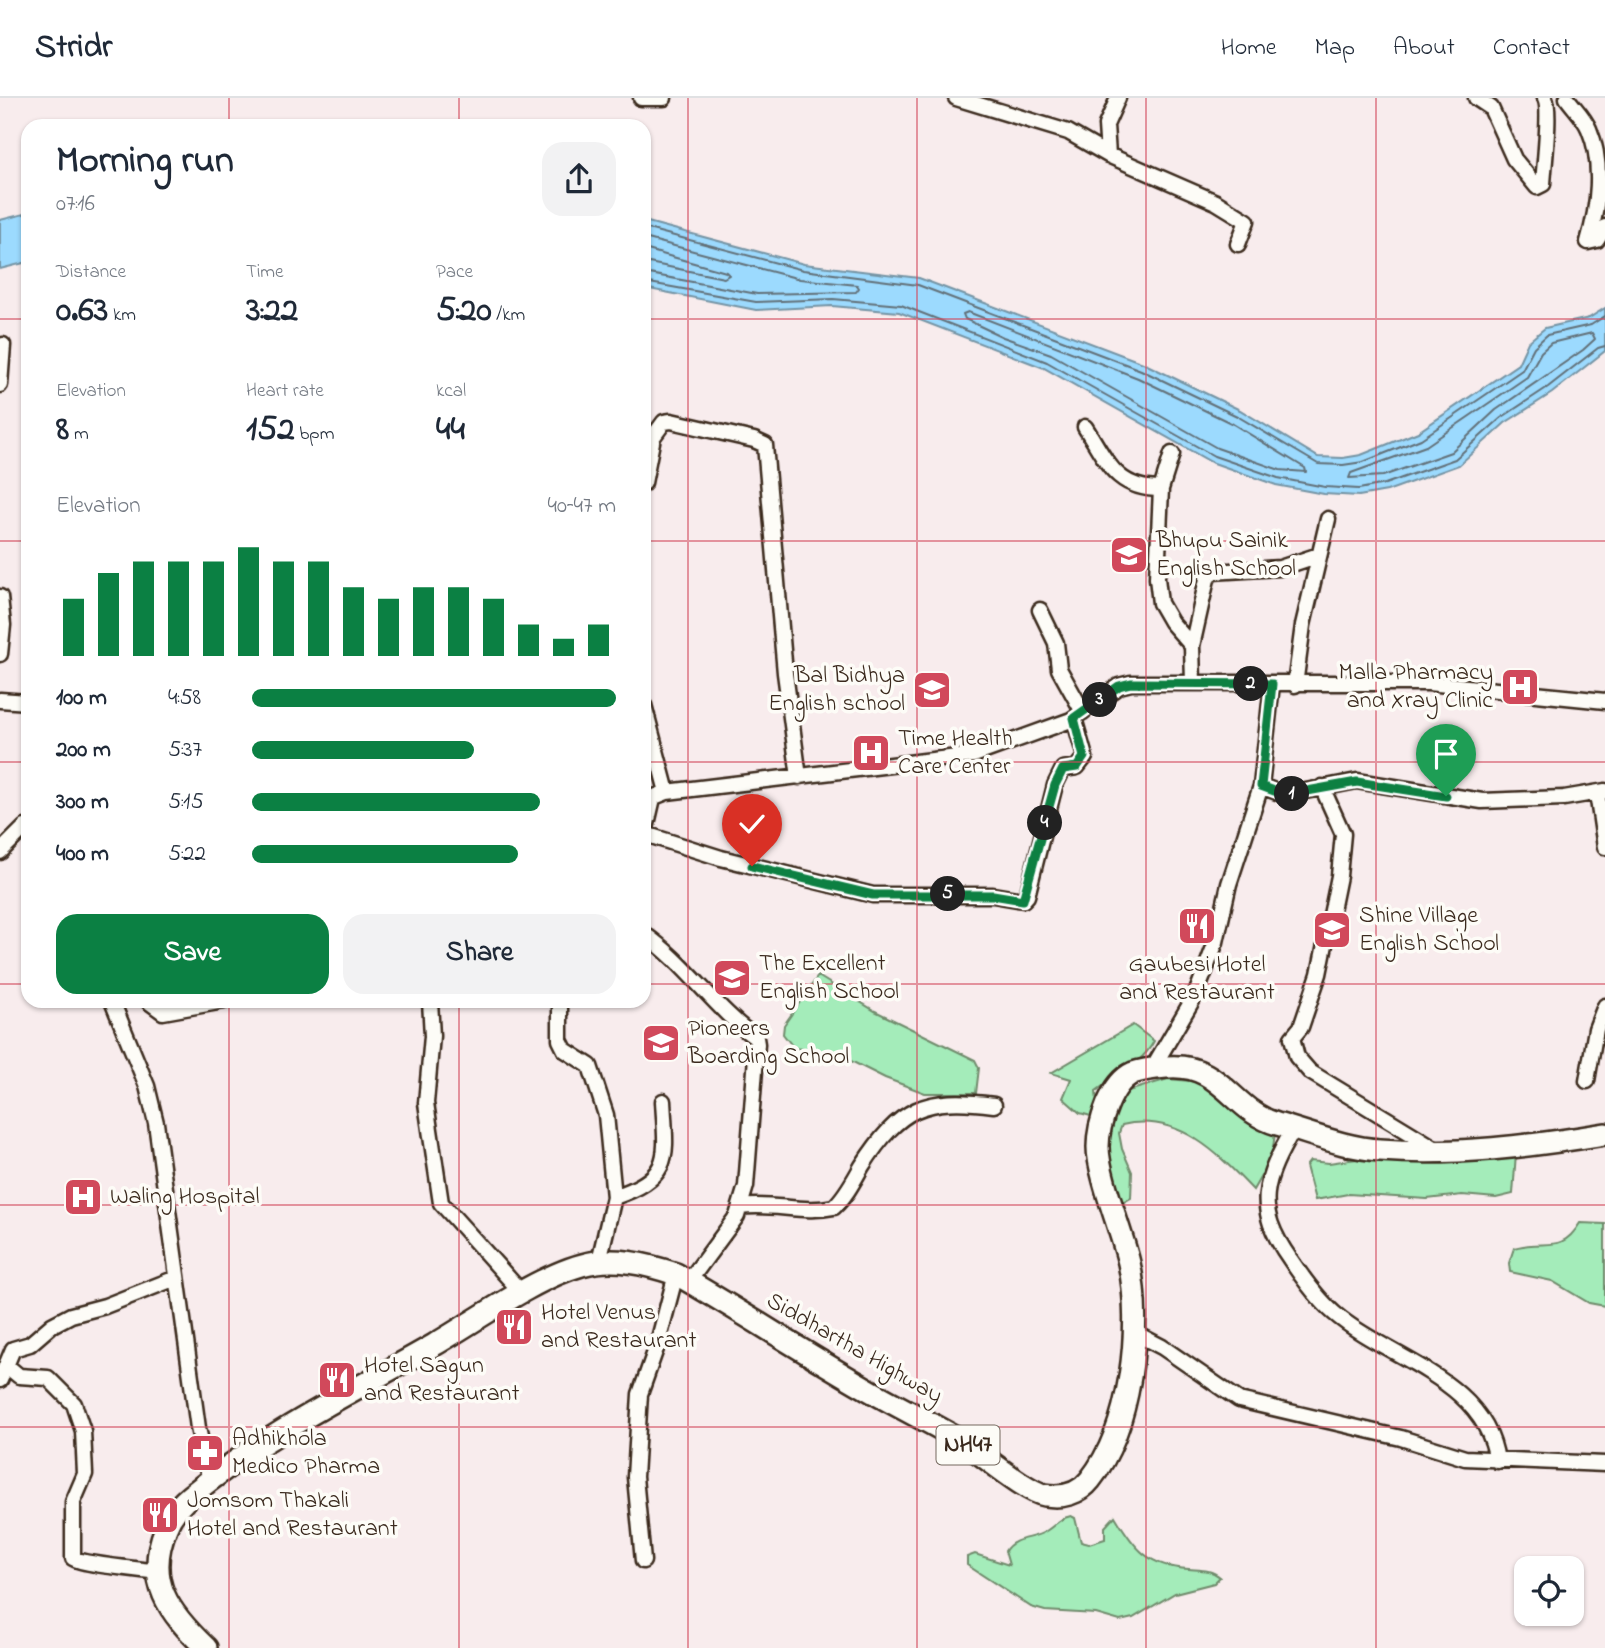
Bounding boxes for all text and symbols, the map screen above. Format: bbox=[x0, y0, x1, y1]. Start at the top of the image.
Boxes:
text: Stridr bbox=[35, 24, 112, 72]
text: Home bbox=[1221, 31, 1277, 66]
text: Map bbox=[1315, 31, 1355, 66]
text: About bbox=[1393, 31, 1455, 66]
text: Contact bbox=[1493, 31, 1570, 66]
text: Morning run bbox=[56, 134, 234, 190]
button: share bbox=[542, 142, 616, 216]
text: 07:16 bbox=[56, 188, 95, 221]
text: Distance bbox=[56, 259, 126, 286]
text: Time bbox=[246, 259, 284, 286]
text: Pace bbox=[436, 259, 473, 286]
text: 0.63 bbox=[56, 286, 108, 337]
text: 3:22 bbox=[246, 286, 298, 337]
text: 5:20 bbox=[436, 286, 492, 337]
text: km bbox=[108, 302, 136, 329]
text: /km bbox=[492, 302, 525, 329]
text: Elevation bbox=[56, 378, 126, 405]
text: Heart rate bbox=[246, 378, 324, 405]
text: kcal bbox=[436, 378, 466, 405]
text: 8 bbox=[56, 405, 69, 456]
text: 152 bbox=[246, 405, 295, 456]
text: 44 bbox=[436, 405, 465, 456]
text: m bbox=[69, 421, 89, 448]
text: bpm bbox=[295, 421, 334, 448]
text: Elevation bbox=[56, 490, 141, 523]
text: 40–47 m bbox=[547, 490, 616, 523]
place label: Bhupu Sainik English School bbox=[1155, 524, 1296, 587]
school or university icon: Bhupu Sainik English School bbox=[1108, 534, 1150, 576]
place label: Malla Pharmacy and Xray Clinic bbox=[1339, 656, 1493, 720]
place label: Bal Bidhya English school bbox=[768, 659, 905, 722]
pin: 2 bbox=[1234, 666, 1268, 702]
hospital icon: Malla Pharmacy and Xray Clinic bbox=[1499, 666, 1541, 708]
school or university icon: Bal Bidhya English school bbox=[911, 669, 953, 711]
text: 2 bbox=[1246, 670, 1255, 697]
text: 100 m bbox=[56, 682, 107, 715]
text: 4:58 bbox=[168, 682, 201, 715]
pin: 3 bbox=[1082, 682, 1118, 718]
text: 3 bbox=[1096, 686, 1103, 713]
place label: Time Health Care Center bbox=[898, 722, 1013, 785]
pin bbox=[1416, 724, 1476, 796]
hospital icon: Time Health Care Center bbox=[850, 732, 892, 774]
text: 200 m bbox=[56, 734, 111, 767]
text: 5:37 bbox=[168, 734, 202, 767]
icon: arrive bbox=[1427, 735, 1465, 773]
pin: 1 bbox=[1274, 776, 1310, 812]
text: 1 bbox=[1288, 780, 1295, 807]
text: 300 m bbox=[56, 786, 109, 819]
text: 5:15 bbox=[168, 786, 204, 819]
pin bbox=[722, 794, 782, 866]
icon: check bbox=[733, 805, 771, 843]
pin: 4 bbox=[1028, 806, 1062, 840]
text: 4 bbox=[1041, 809, 1048, 836]
text: 400 m bbox=[56, 838, 109, 871]
text: 5:22 bbox=[168, 838, 206, 871]
pin: 5 bbox=[930, 876, 965, 912]
text: 5 bbox=[942, 880, 953, 907]
place label: Shine Village English School bbox=[1359, 899, 1499, 962]
restaurant icon: Gaubesi Hotel and Restaurant bbox=[1176, 905, 1218, 947]
school or university icon: Shine Village English School bbox=[1311, 909, 1353, 951]
button: Save bbox=[56, 914, 329, 994]
button: Share bbox=[343, 914, 616, 994]
place label: The Excellent English School bbox=[759, 947, 899, 1010]
place label: Gaubesi Hotel and Restaurant bbox=[1119, 948, 1275, 1011]
school or university icon: The Excellent English School bbox=[711, 957, 753, 999]
place label: Pioneers Boarding School bbox=[687, 1012, 849, 1075]
school or university icon: Pioneers Boarding School bbox=[640, 1022, 682, 1064]
hospital icon: Waling Hospital bbox=[62, 1176, 104, 1218]
place label: Waling Hospital bbox=[110, 1180, 260, 1215]
street label: Siddhartha Highway bbox=[759, 1284, 949, 1415]
place label: Hotel Venus and Restaurant bbox=[541, 1296, 697, 1359]
restaurant icon: Hotel Venus and Restaurant bbox=[493, 1306, 535, 1348]
place label: Hotel Sagun and Restaurant bbox=[364, 1349, 520, 1412]
restaurant icon: Hotel Sagun and Restaurant bbox=[316, 1359, 358, 1401]
place label: Adhikhola Medico Pharma bbox=[232, 1422, 380, 1485]
road number: NH47 bbox=[936, 1426, 1000, 1464]
pharmacy icon: Adhikhola Medico Pharma bbox=[184, 1432, 226, 1474]
place label: Jomsom Thakali Hotel and Restaurant bbox=[187, 1484, 398, 1547]
restaurant icon: Jomsom Thakali Hotel and Restaurant bbox=[139, 1494, 181, 1536]
map controls bbox=[1514, 1556, 1584, 1626]
button: locate bbox=[1514, 1556, 1584, 1626]

